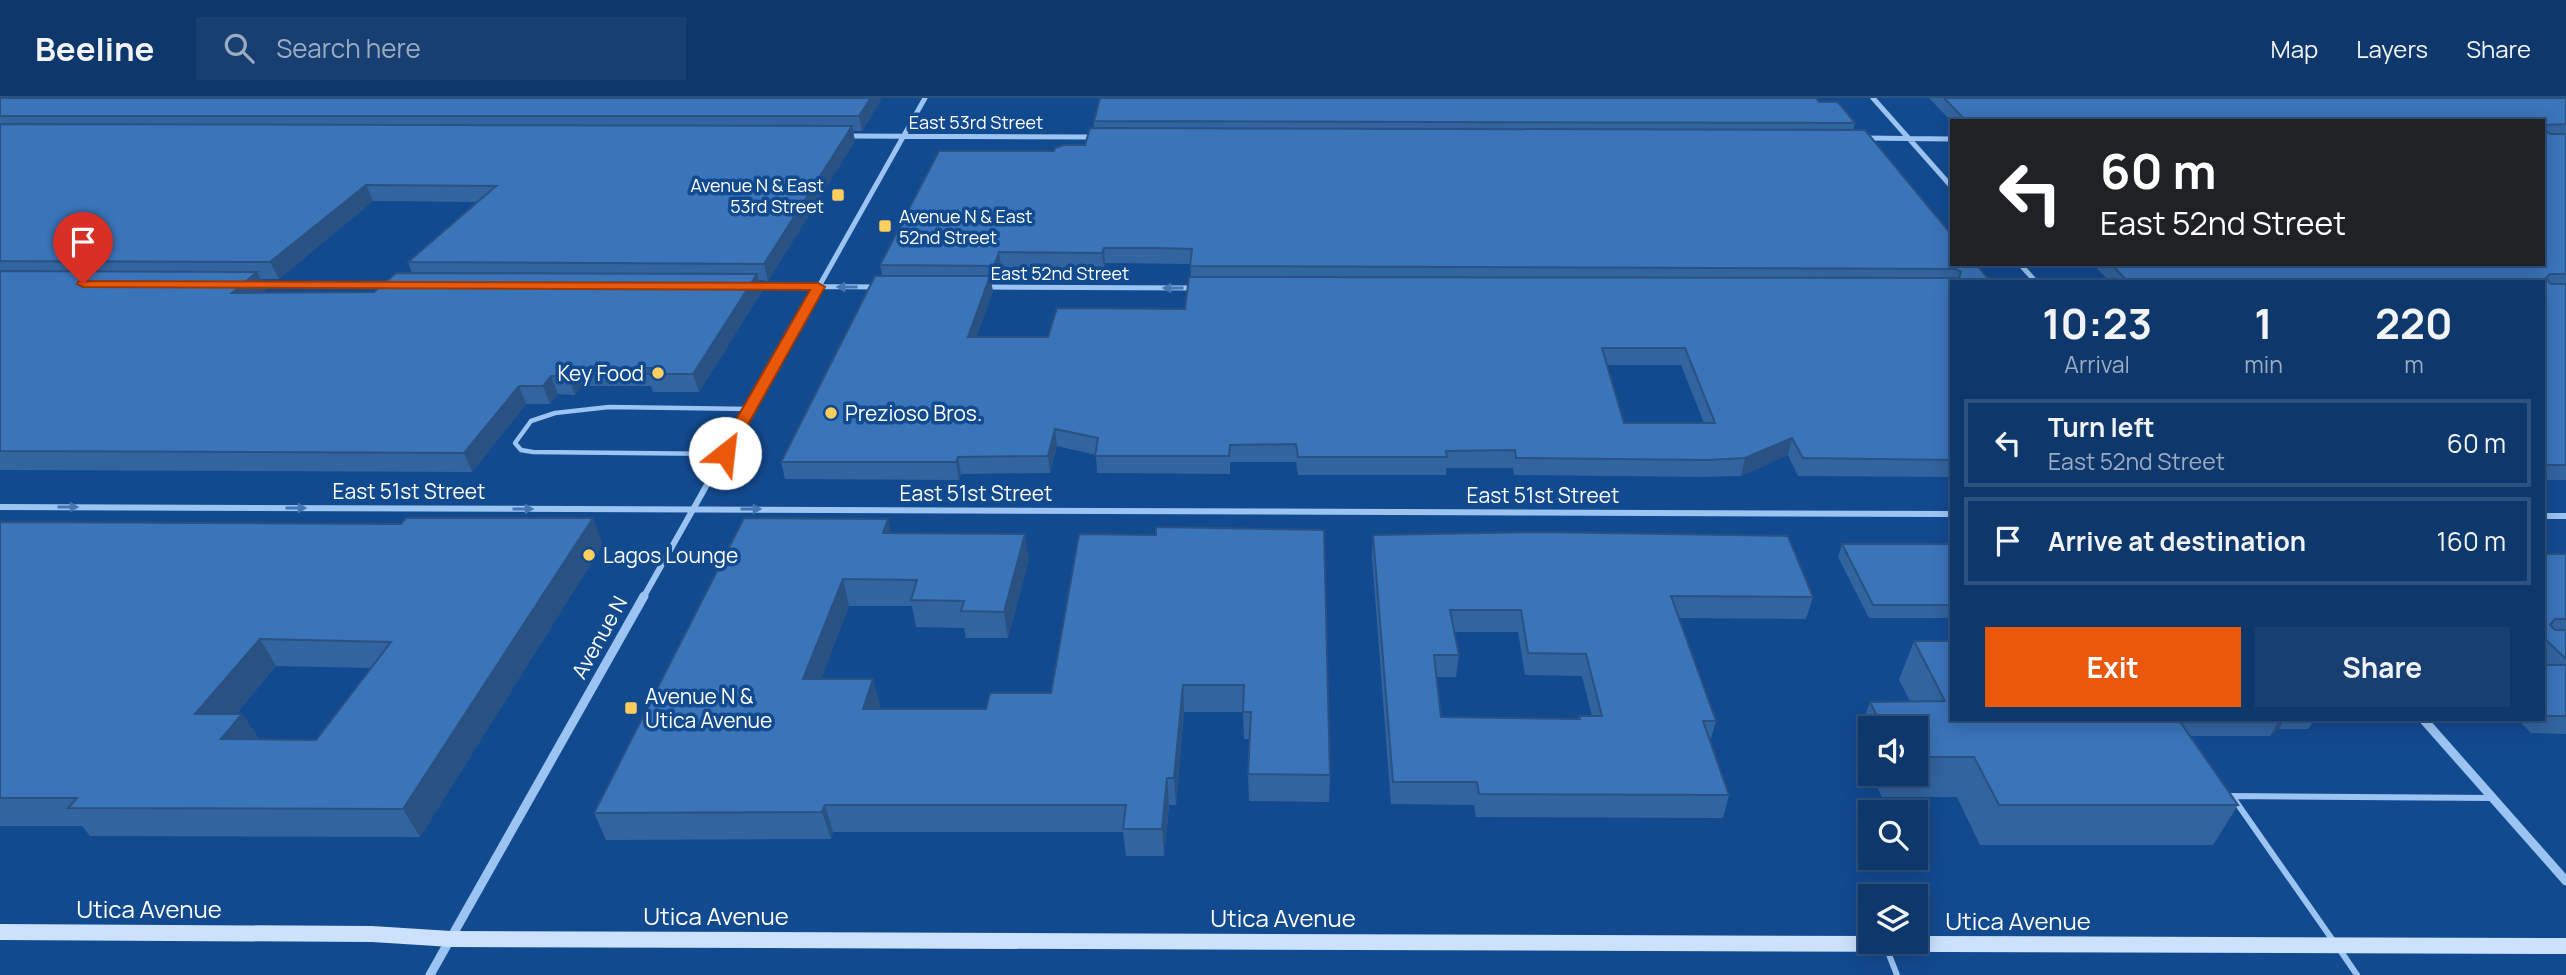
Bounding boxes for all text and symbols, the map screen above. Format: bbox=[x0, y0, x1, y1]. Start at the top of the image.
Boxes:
search box bbox=[196, 17, 686, 80]
text: Beeline bbox=[35, 26, 154, 71]
icon: search bbox=[220, 29, 258, 67]
text: Search here bbox=[276, 30, 421, 66]
text: Map bbox=[2271, 32, 2318, 65]
text: Layers bbox=[2356, 32, 2428, 65]
text: Share bbox=[2466, 32, 2531, 65]
street label: East 53rd Street bbox=[909, 110, 1043, 134]
text: 60 m bbox=[2100, 137, 2217, 204]
icon: left bbox=[1985, 147, 2076, 238]
place label: Avenue N & East 53rd Street bbox=[691, 173, 824, 218]
marker: Avenue N & East 53rd Street bbox=[830, 187, 846, 203]
text: East 52nd Street bbox=[2100, 201, 2346, 245]
place label: Avenue N & East 52nd Street bbox=[899, 204, 1032, 249]
pin bbox=[53, 212, 113, 284]
marker: Avenue N & East 52nd Street bbox=[877, 218, 893, 234]
icon: arrive bbox=[64, 223, 102, 261]
street label: East 52nd Street bbox=[991, 261, 1129, 285]
one-way arrow bbox=[836, 281, 858, 293]
one-way arrow bbox=[1161, 282, 1183, 294]
text: 10:23 bbox=[2042, 294, 2152, 352]
text: 1 bbox=[2254, 294, 2273, 352]
text: 220 bbox=[2375, 294, 2453, 352]
text: Arrival bbox=[2064, 348, 2130, 380]
text: min bbox=[2244, 348, 2283, 380]
text: m bbox=[2404, 348, 2424, 380]
place label: Key Food bbox=[557, 359, 644, 387]
marker: Key Food bbox=[650, 365, 666, 381]
place label: Prezioso Bros. bbox=[845, 399, 982, 427]
marker: Prezioso Bros. bbox=[823, 405, 839, 421]
text: Turn left bbox=[2048, 409, 2155, 445]
position arrow bbox=[688, 416, 762, 490]
icon: left bbox=[1989, 424, 2027, 462]
text: 60 m bbox=[2447, 425, 2506, 461]
text: East 52nd Street bbox=[2048, 445, 2225, 477]
street label: East 51st Street bbox=[333, 477, 485, 505]
street label: East 51st Street bbox=[900, 479, 1052, 507]
street label: East 51st Street bbox=[1467, 481, 1619, 509]
one-way arrow bbox=[57, 501, 79, 513]
one-way arrow bbox=[285, 502, 307, 514]
one-way arrow bbox=[512, 503, 534, 515]
one-way arrow bbox=[740, 503, 762, 515]
icon: arrive bbox=[1989, 522, 2027, 560]
text: Arrive at destination bbox=[2048, 523, 2306, 559]
text: 160 m bbox=[2437, 523, 2506, 559]
place label: Lagos Lounge bbox=[603, 541, 738, 569]
marker: Lagos Lounge bbox=[581, 547, 597, 563]
street label: Avenue N bbox=[565, 591, 633, 683]
button: Exit bbox=[1985, 627, 2241, 707]
button: Share bbox=[2255, 627, 2510, 707]
place label: Avenue N & Utica Avenue bbox=[645, 682, 772, 734]
marker: Avenue N & Utica Avenue bbox=[623, 700, 639, 716]
map controls bbox=[1858, 716, 1928, 954]
button: sound bbox=[1858, 716, 1928, 786]
button: search bbox=[1858, 800, 1928, 870]
button: layers bbox=[1858, 884, 1928, 954]
street label: Utica Avenue bbox=[76, 892, 222, 925]
street label: Utica Avenue bbox=[643, 899, 789, 932]
street label: Utica Avenue bbox=[1210, 901, 1356, 934]
street label: Utica Avenue bbox=[1945, 904, 2091, 937]

